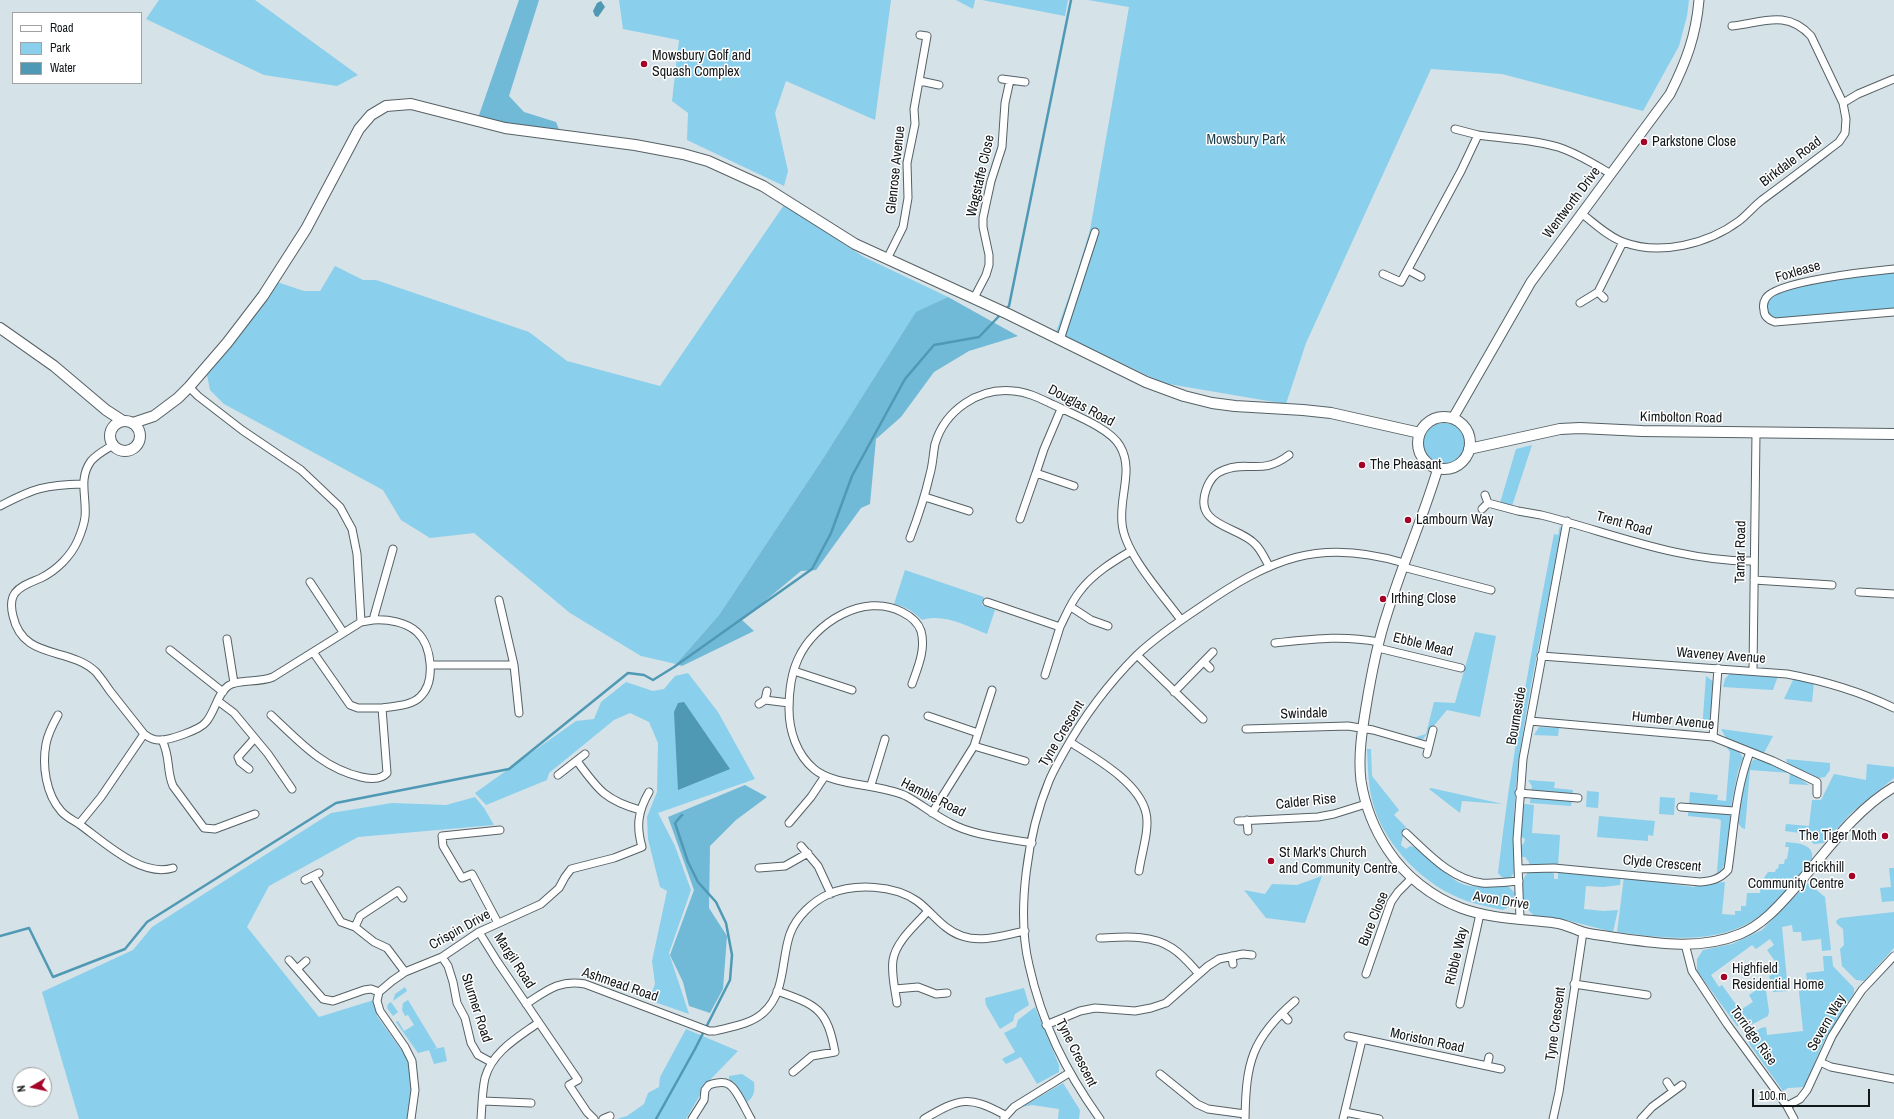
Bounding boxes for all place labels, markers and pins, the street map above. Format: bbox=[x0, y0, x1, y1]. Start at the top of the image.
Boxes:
place label: Mowsbury Golf and Squash Complex bbox=[652, 48, 751, 80]
marker: Mowsbury Golf and Squash Complex bbox=[639, 59, 649, 69]
place label: Parkstone Close bbox=[1652, 134, 1736, 150]
marker: Parkstone Close bbox=[1639, 137, 1649, 147]
place label: The Pheasant bbox=[1370, 457, 1441, 473]
marker: The Pheasant bbox=[1357, 460, 1367, 470]
place label: Lambourn Way bbox=[1416, 512, 1493, 528]
marker: Lambourn Way bbox=[1403, 515, 1413, 525]
place label: Irthing Close bbox=[1391, 591, 1456, 607]
marker: Irthing Close bbox=[1378, 594, 1388, 604]
place label: The Tiger Moth bbox=[1799, 828, 1877, 844]
marker: The Tiger Moth bbox=[1880, 831, 1890, 841]
place label: St Mark's Church and Community Centre bbox=[1279, 845, 1398, 878]
marker: St Mark's Church and Community Centre bbox=[1266, 856, 1276, 866]
place label: Brickhill Community Centre bbox=[1748, 860, 1844, 892]
marker: Brickhill Community Centre bbox=[1847, 871, 1857, 881]
place label: Highfield Residential Home bbox=[1732, 961, 1824, 994]
marker: Highfield Residential Home bbox=[1719, 972, 1729, 982]

